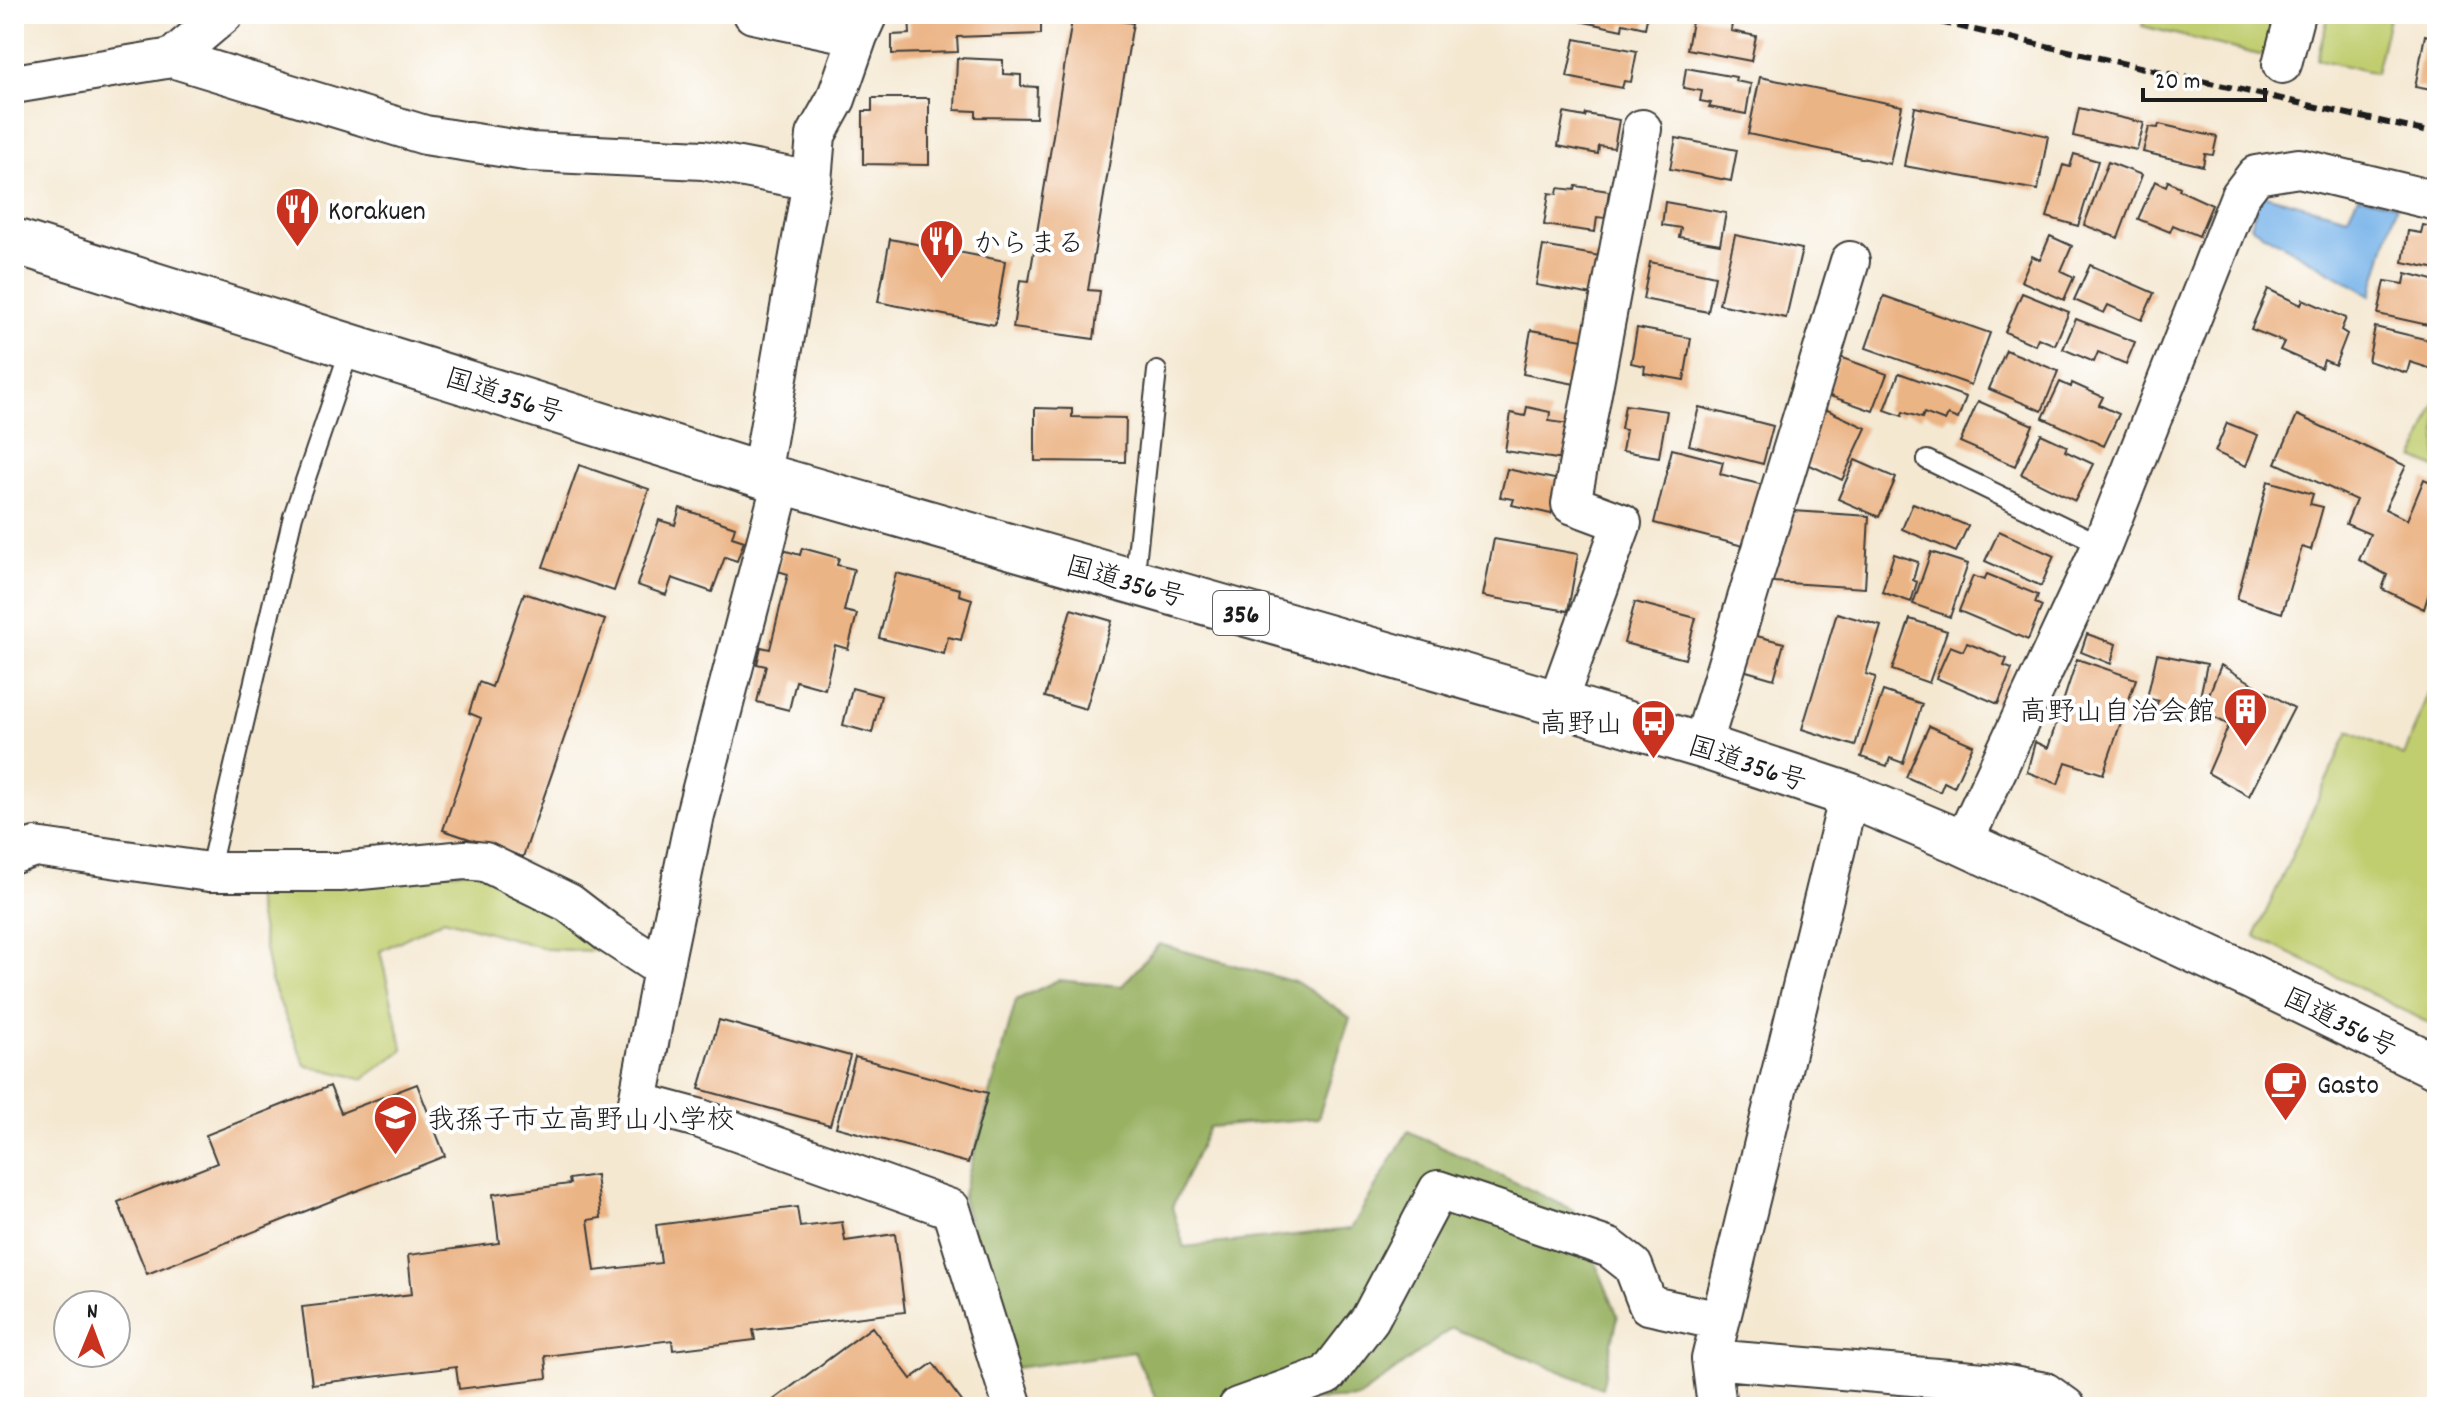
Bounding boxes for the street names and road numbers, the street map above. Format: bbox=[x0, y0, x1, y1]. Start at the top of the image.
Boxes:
street label: 国道356号 bbox=[439, 361, 568, 437]
street label: 国道356号 bbox=[1060, 549, 1189, 621]
road number: 356 bbox=[1213, 591, 1269, 635]
street label: 国道356号 bbox=[1682, 729, 1811, 805]
street label: 国道356号 bbox=[2275, 981, 2403, 1070]

